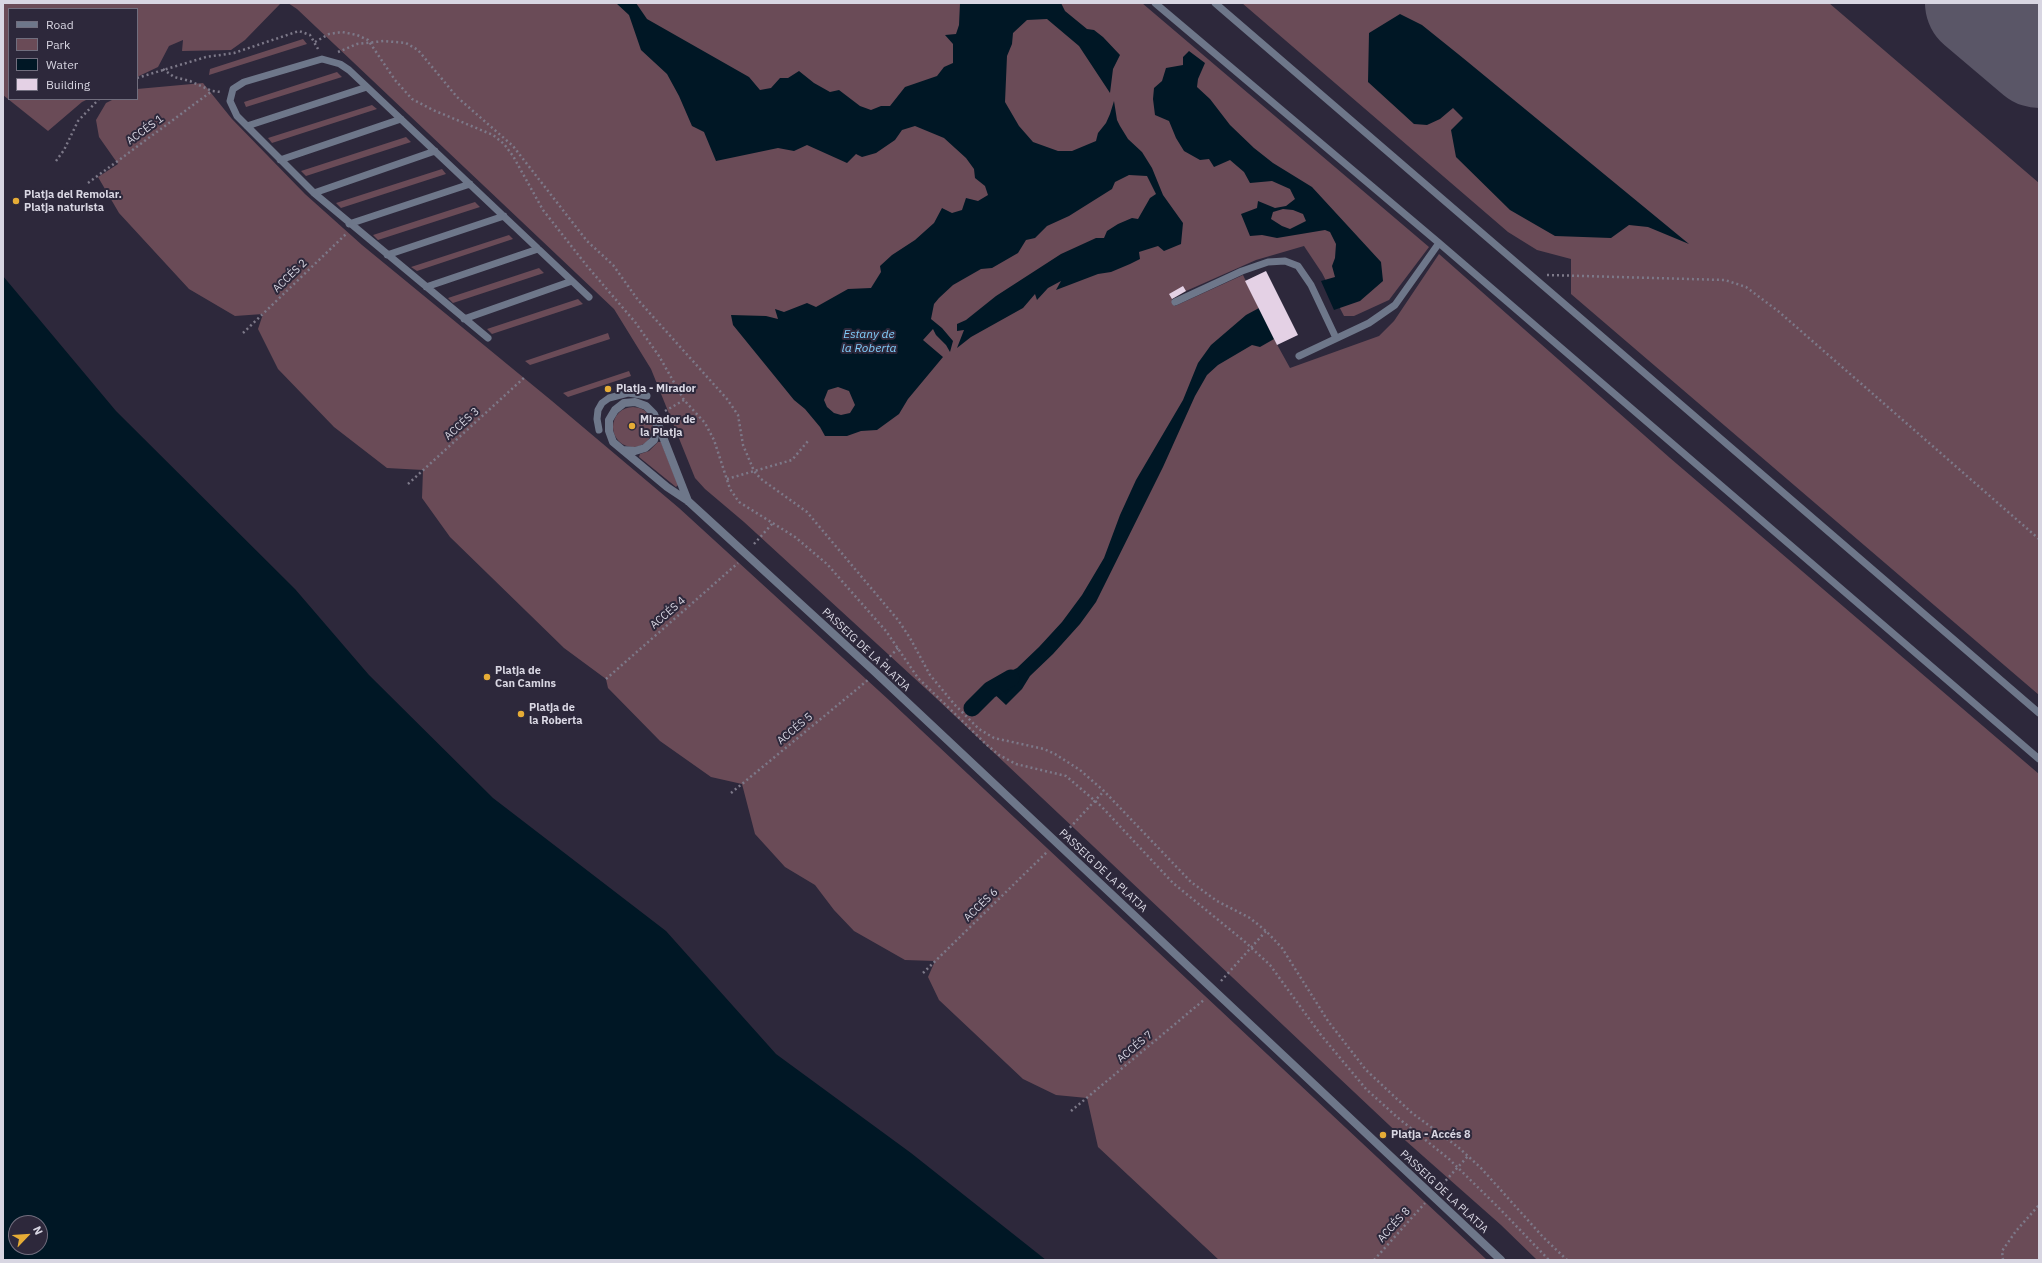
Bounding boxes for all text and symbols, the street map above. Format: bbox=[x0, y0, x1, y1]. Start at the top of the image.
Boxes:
legend bbox=[8, 8, 138, 100]
text: Road bbox=[46, 17, 74, 32]
text: Park bbox=[46, 37, 70, 52]
text: Water bbox=[46, 57, 78, 72]
text: Building bbox=[46, 77, 90, 92]
street label: ACCÉS 1 bbox=[124, 112, 166, 148]
place label: Platja del Remolar. Platja naturista bbox=[24, 188, 122, 214]
marker: Platja del Remolar. Platja naturista bbox=[11, 196, 21, 206]
street label: ACCÉS 2 bbox=[270, 257, 310, 295]
water label: Estany de la Roberta bbox=[842, 328, 896, 356]
place label: Platja - Mirador bbox=[616, 382, 696, 396]
marker: Platja - Mirador bbox=[603, 384, 613, 394]
street label: ACCÉS 3 bbox=[442, 405, 482, 443]
place label: Mirador de la Platja bbox=[640, 413, 696, 439]
marker: Mirador de la Platja bbox=[627, 421, 637, 431]
street label: ACCÉS 4 bbox=[648, 594, 688, 632]
street label: PASSEIG DE LA PLATJA bbox=[819, 606, 913, 694]
place label: Platja de Can Camins bbox=[495, 664, 556, 690]
marker: Platja de Can Camins bbox=[482, 672, 492, 682]
place label: Platja de la Roberta bbox=[529, 701, 582, 727]
marker: Platja de la Roberta bbox=[516, 709, 526, 719]
street label: ACCÉS 5 bbox=[775, 710, 815, 748]
street label: PASSEIG DE LA PLATJA bbox=[1056, 827, 1150, 915]
street label: ACCÉS 6 bbox=[961, 886, 1001, 924]
street label: ACCÉS 7 bbox=[1115, 1028, 1155, 1066]
place label: Platja - Accés 8 bbox=[1391, 1128, 1471, 1142]
marker: Platja - Accés 8 bbox=[1378, 1130, 1388, 1140]
street label: PASSEIG DE LA PLATJA bbox=[1397, 1148, 1491, 1236]
street label: ACCÉS 8 bbox=[1375, 1205, 1413, 1245]
north arrow bbox=[8, 1215, 48, 1255]
text: N bbox=[30, 1224, 46, 1237]

